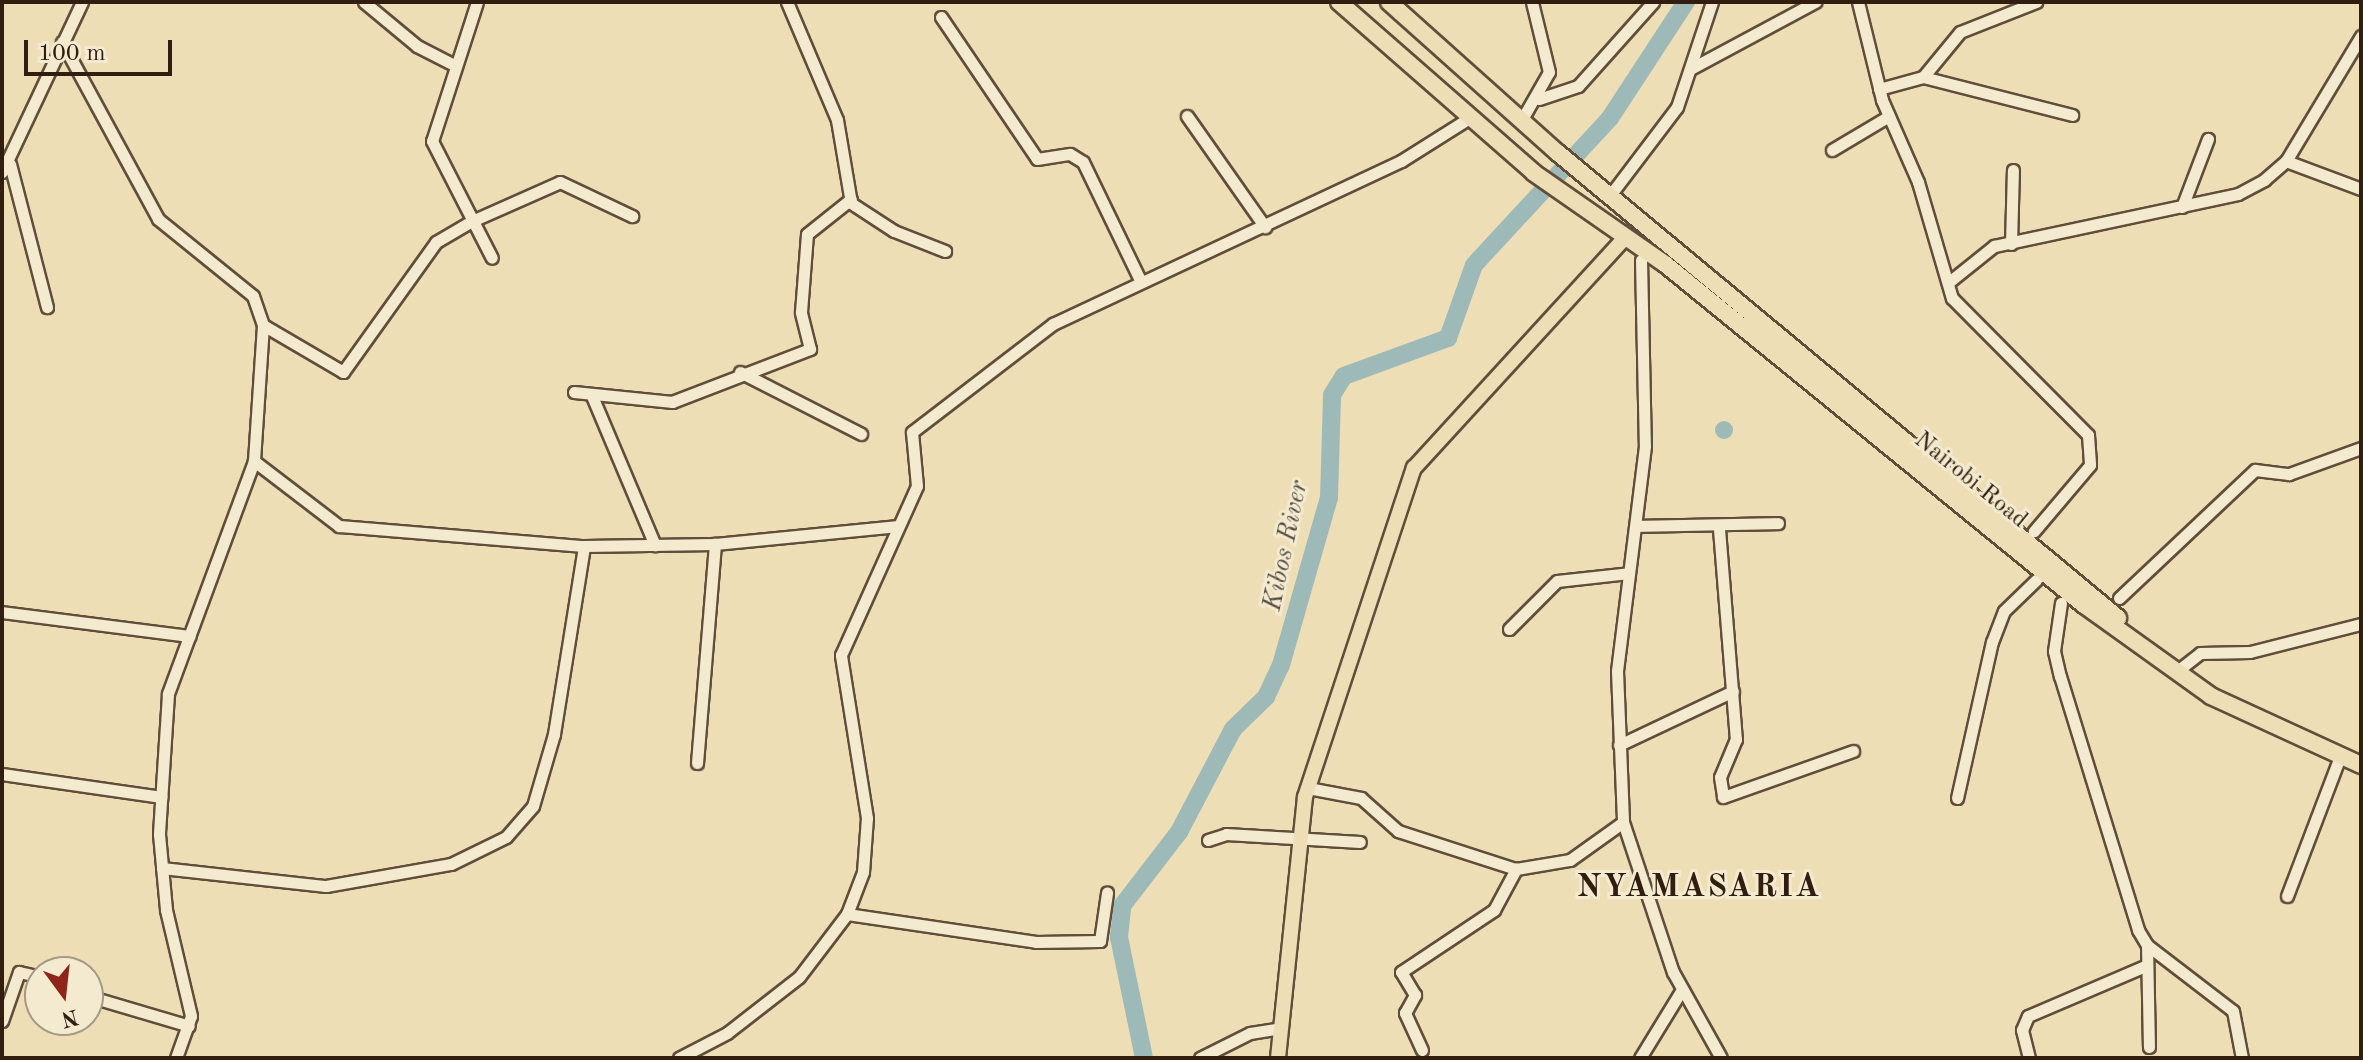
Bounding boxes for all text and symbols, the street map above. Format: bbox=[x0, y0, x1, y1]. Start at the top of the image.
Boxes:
scale bar bbox=[28, 24, 176, 74]
text: 100 m bbox=[38, 42, 106, 66]
street label: Nairobi Road bbox=[1908, 427, 2032, 535]
water label: Kibos River bbox=[1258, 478, 1316, 614]
district label: NYAMASARIA bbox=[1577, 869, 1821, 907]
north arrow bbox=[24, 956, 104, 1036]
text: N bbox=[59, 1004, 81, 1030]

